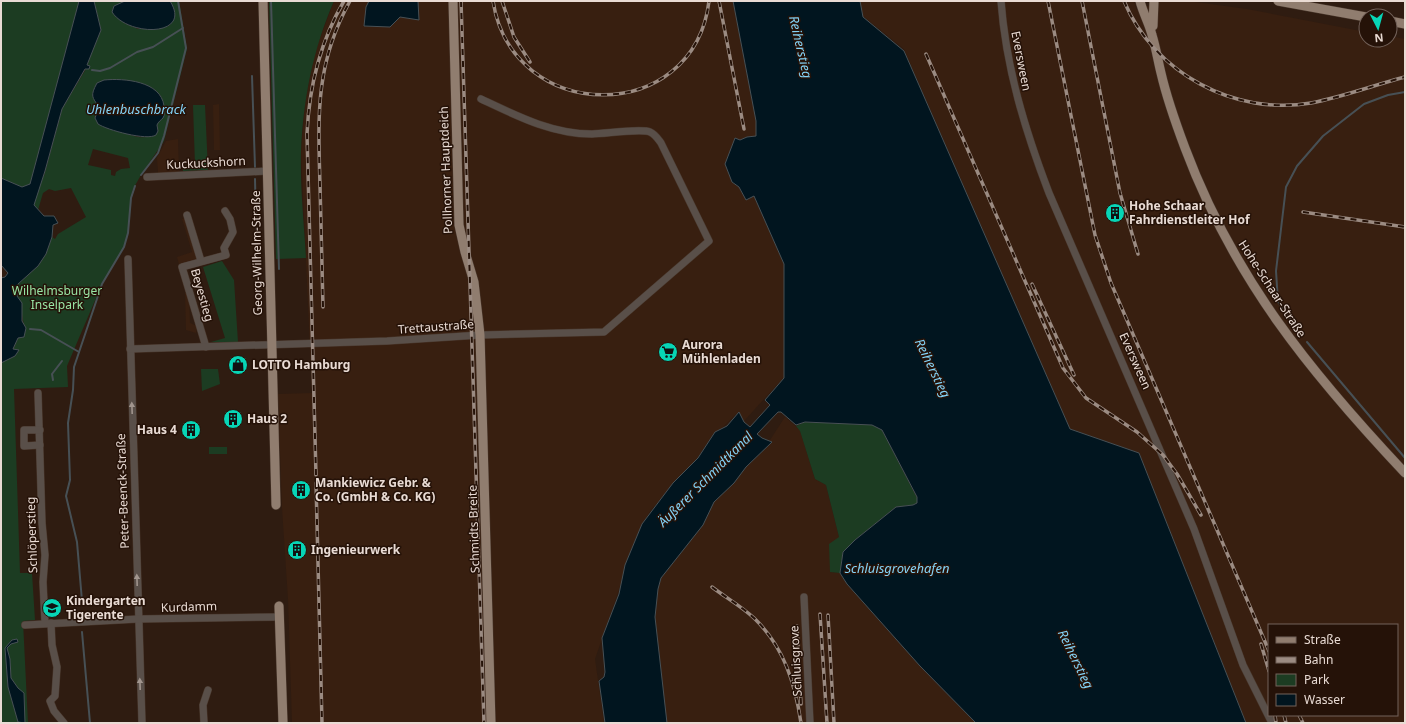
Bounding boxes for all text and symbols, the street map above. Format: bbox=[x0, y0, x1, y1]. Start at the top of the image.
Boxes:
north arrow bbox=[1358, 8, 1398, 48]
water label: Reiherstieg bbox=[785, 14, 817, 81]
street label: Eversween bbox=[1007, 30, 1036, 92]
text: N bbox=[1374, 31, 1384, 46]
water label: Uhlenbuschbrack bbox=[86, 100, 187, 118]
street label: Pollhorner Hauptdeich bbox=[435, 106, 456, 234]
street label: Kuckuckshorn bbox=[166, 152, 246, 173]
street label: Georg-Wilhelm-Straße bbox=[247, 190, 266, 316]
place label: Hohe Schaar Fahrdienstleiter Hof bbox=[1129, 197, 1251, 228]
building icon: Hohe Schaar Fahrdienstleiter Hof bbox=[1104, 202, 1126, 224]
street label: Hohe-Schaar-Straße bbox=[1235, 237, 1310, 341]
street label: Beyestieg bbox=[187, 266, 218, 323]
park label: Wilhelmsburger Inselpark bbox=[12, 282, 102, 313]
street label: Trettaustraße bbox=[397, 315, 475, 338]
street label: Eversween bbox=[1115, 330, 1156, 392]
water label: Reiherstieg bbox=[911, 335, 955, 401]
place label: Aurora Mühlenladen bbox=[682, 336, 761, 367]
supermarket icon: Aurora Mühlenladen bbox=[657, 341, 679, 363]
shop icon: LOTTO Hamburg bbox=[227, 354, 249, 376]
place label: LOTTO Hamburg bbox=[252, 356, 350, 373]
one-way arrow bbox=[128, 402, 135, 414]
building icon: Haus 2 bbox=[222, 408, 244, 430]
place label: Haus 2 bbox=[247, 410, 287, 427]
building icon: Haus 4 bbox=[180, 419, 202, 441]
place label: Haus 4 bbox=[137, 421, 177, 438]
water label: Äußerer Schmidtkanal bbox=[653, 427, 757, 531]
street label: Peter-Beenck-Straße bbox=[112, 433, 133, 549]
place label: Mankiewicz Gebr. & Co. (GmbH & Co. KG) bbox=[315, 474, 435, 505]
building icon: Mankiewicz Gebr. & Co. (GmbH & Co. KG) bbox=[290, 479, 312, 501]
street label: Schmidts Breite bbox=[463, 484, 484, 573]
street label: Schlöperstieg bbox=[22, 496, 41, 574]
building icon: Ingenieurwerk bbox=[286, 539, 308, 561]
place label: Ingenieurwerk bbox=[311, 541, 401, 558]
water label: Schluisgrovehafen bbox=[845, 559, 949, 577]
one-way arrow bbox=[134, 573, 140, 586]
place label: Kindergarten Tigerente bbox=[66, 592, 146, 623]
school or university icon: Kindergarten Tigerente bbox=[41, 597, 63, 619]
street label: Kurdamm bbox=[161, 597, 217, 616]
legend bbox=[1268, 624, 1398, 716]
street label: Schluisgrove bbox=[785, 625, 806, 697]
water label: Reiherstieg bbox=[1054, 626, 1098, 692]
text: Straße bbox=[1304, 631, 1341, 648]
text: Bahn bbox=[1304, 651, 1333, 668]
text: Park bbox=[1304, 671, 1330, 688]
one-way arrow bbox=[137, 678, 144, 690]
text: Wasser bbox=[1304, 691, 1345, 708]

